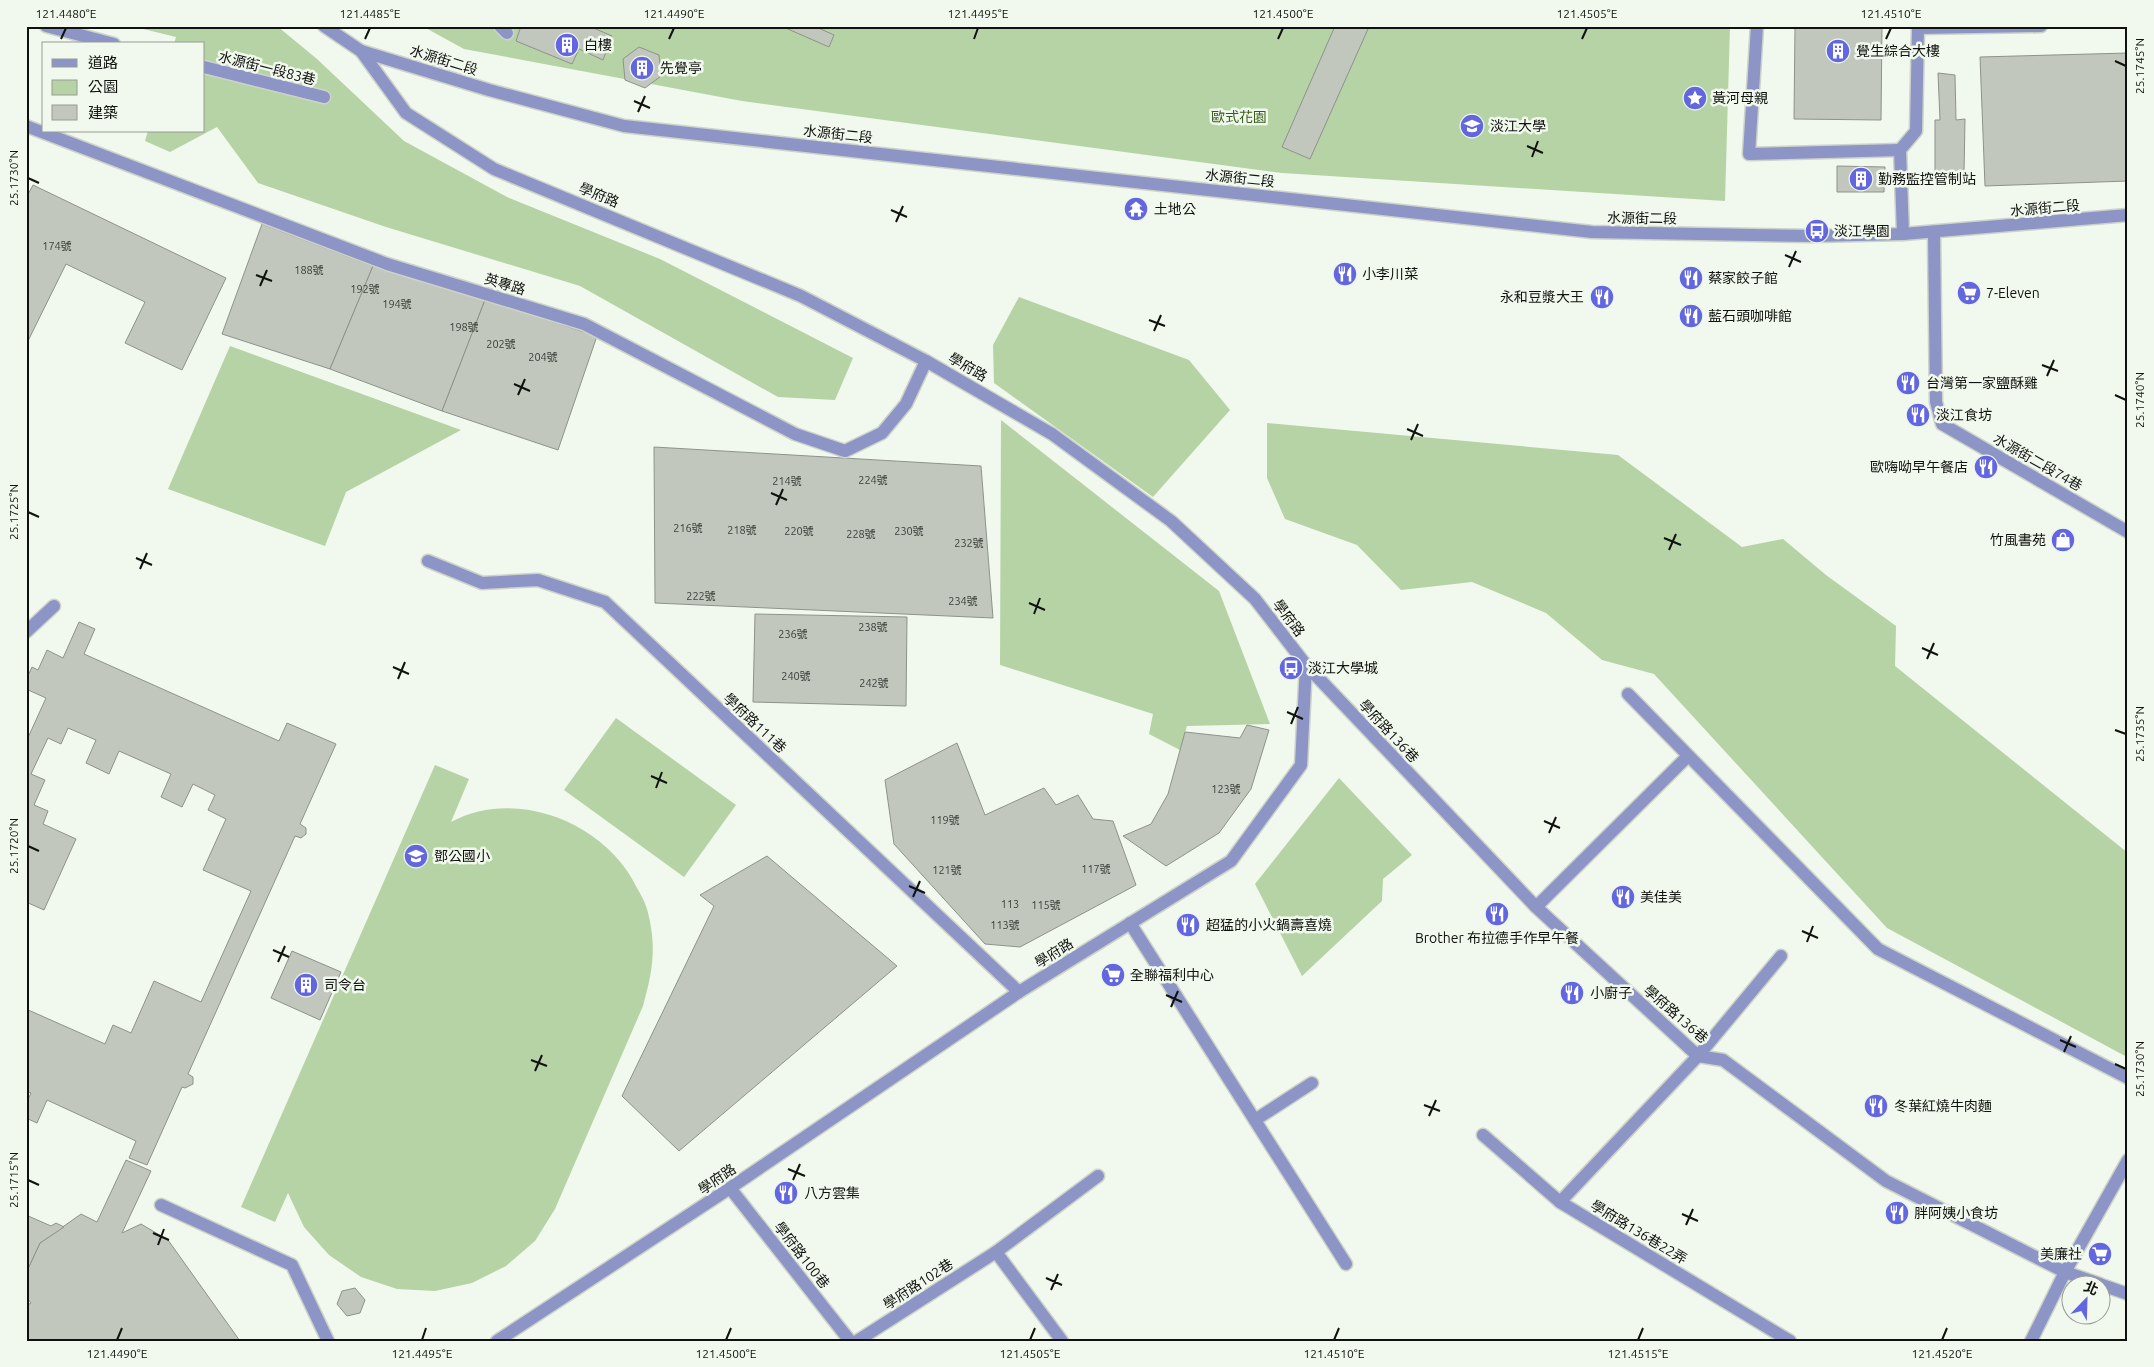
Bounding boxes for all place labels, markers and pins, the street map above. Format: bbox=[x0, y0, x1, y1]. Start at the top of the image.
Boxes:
building icon: 白樓 bbox=[554, 32, 580, 58]
place label: 白樓 bbox=[584, 37, 612, 53]
building icon: 覺生綜合大樓 bbox=[1825, 38, 1851, 64]
place label: 覺生綜合大樓 bbox=[1856, 43, 1940, 59]
building icon: 先覺亭 bbox=[629, 55, 655, 81]
place label: 先覺亭 bbox=[660, 60, 702, 76]
place icon: 黃河母親 bbox=[1682, 85, 1708, 111]
place label: 黃河母親 bbox=[1712, 90, 1768, 106]
school or university icon: 淡江大學 bbox=[1459, 113, 1485, 139]
place label: 淡江大學 bbox=[1490, 118, 1546, 134]
building icon: 勤務監控管制站 bbox=[1848, 166, 1874, 192]
place label: 勤務監控管制站 bbox=[1878, 171, 1976, 187]
temple icon: 土地公 bbox=[1123, 196, 1149, 222]
place label: 土地公 bbox=[1154, 201, 1196, 217]
bus stop icon: 淡江學園 bbox=[1804, 218, 1830, 244]
place label: 淡江學園 bbox=[1834, 223, 1890, 239]
restaurant icon: 小李川菜 bbox=[1332, 261, 1358, 287]
restaurant icon: 蔡家餃子館 bbox=[1678, 265, 1704, 291]
place label: 小李川菜 bbox=[1362, 266, 1418, 282]
place label: 蔡家餃子館 bbox=[1708, 270, 1778, 286]
supermarket icon: 7-Eleven bbox=[1956, 280, 1982, 306]
restaurant icon: 永和豆漿大王 bbox=[1589, 284, 1615, 310]
place label: 7-Eleven bbox=[1986, 285, 2040, 301]
place label: 永和豆漿大王 bbox=[1500, 289, 1584, 305]
restaurant icon: 藍石頭咖啡館 bbox=[1678, 303, 1704, 329]
place label: 藍石頭咖啡館 bbox=[1708, 308, 1792, 324]
restaurant icon: 台灣第一家鹽酥雞 bbox=[1895, 370, 1921, 396]
place label: 台灣第一家鹽酥雞 bbox=[1926, 375, 2038, 391]
restaurant icon: 淡江食坊 bbox=[1905, 402, 1931, 428]
place label: 淡江食坊 bbox=[1936, 407, 1992, 423]
restaurant icon: 歐嗨呦早午餐店 bbox=[1973, 454, 1999, 480]
place label: 歐嗨呦早午餐店 bbox=[1870, 459, 1968, 475]
shop icon: 竹風書苑 bbox=[2050, 527, 2076, 553]
place label: 竹風書苑 bbox=[1990, 532, 2046, 548]
bus stop icon: 淡江大學城 bbox=[1278, 655, 1304, 681]
place label: 淡江大學城 bbox=[1308, 660, 1378, 676]
school or university icon: 鄧公國小 bbox=[403, 843, 429, 869]
place label: 鄧公國小 bbox=[434, 848, 490, 864]
restaurant icon: 美佳美 bbox=[1610, 884, 1636, 910]
place label: 美佳美 bbox=[1640, 889, 1682, 905]
restaurant icon: Brother 布拉德手作早午餐 bbox=[1484, 901, 1510, 927]
restaurant icon: 超猛的小火鍋壽喜燒 bbox=[1175, 912, 1201, 938]
place label: 超猛的小火鍋壽喜燒 bbox=[1206, 917, 1332, 933]
place label: Brother 布拉德手作早午餐 bbox=[1415, 930, 1579, 946]
supermarket icon: 全聯福利中心 bbox=[1100, 962, 1126, 988]
place label: 全聯福利中心 bbox=[1130, 967, 1214, 983]
building icon: 司令台 bbox=[293, 972, 319, 998]
place label: 司令台 bbox=[324, 977, 366, 993]
restaurant icon: 小廚子 bbox=[1559, 980, 1585, 1006]
place label: 小廚子 bbox=[1590, 985, 1632, 1001]
restaurant icon: 冬葉紅燒牛肉麵 bbox=[1863, 1093, 1889, 1119]
place label: 冬葉紅燒牛肉麵 bbox=[1894, 1098, 1992, 1114]
restaurant icon: 八方雲集 bbox=[773, 1180, 799, 1206]
place label: 八方雲集 bbox=[804, 1185, 860, 1201]
restaurant icon: 胖阿姨小食坊 bbox=[1884, 1200, 1910, 1226]
place label: 胖阿姨小食坊 bbox=[1914, 1205, 1998, 1221]
supermarket icon: 美廉社 bbox=[2087, 1241, 2113, 1267]
place label: 美廉社 bbox=[2040, 1246, 2082, 1262]

